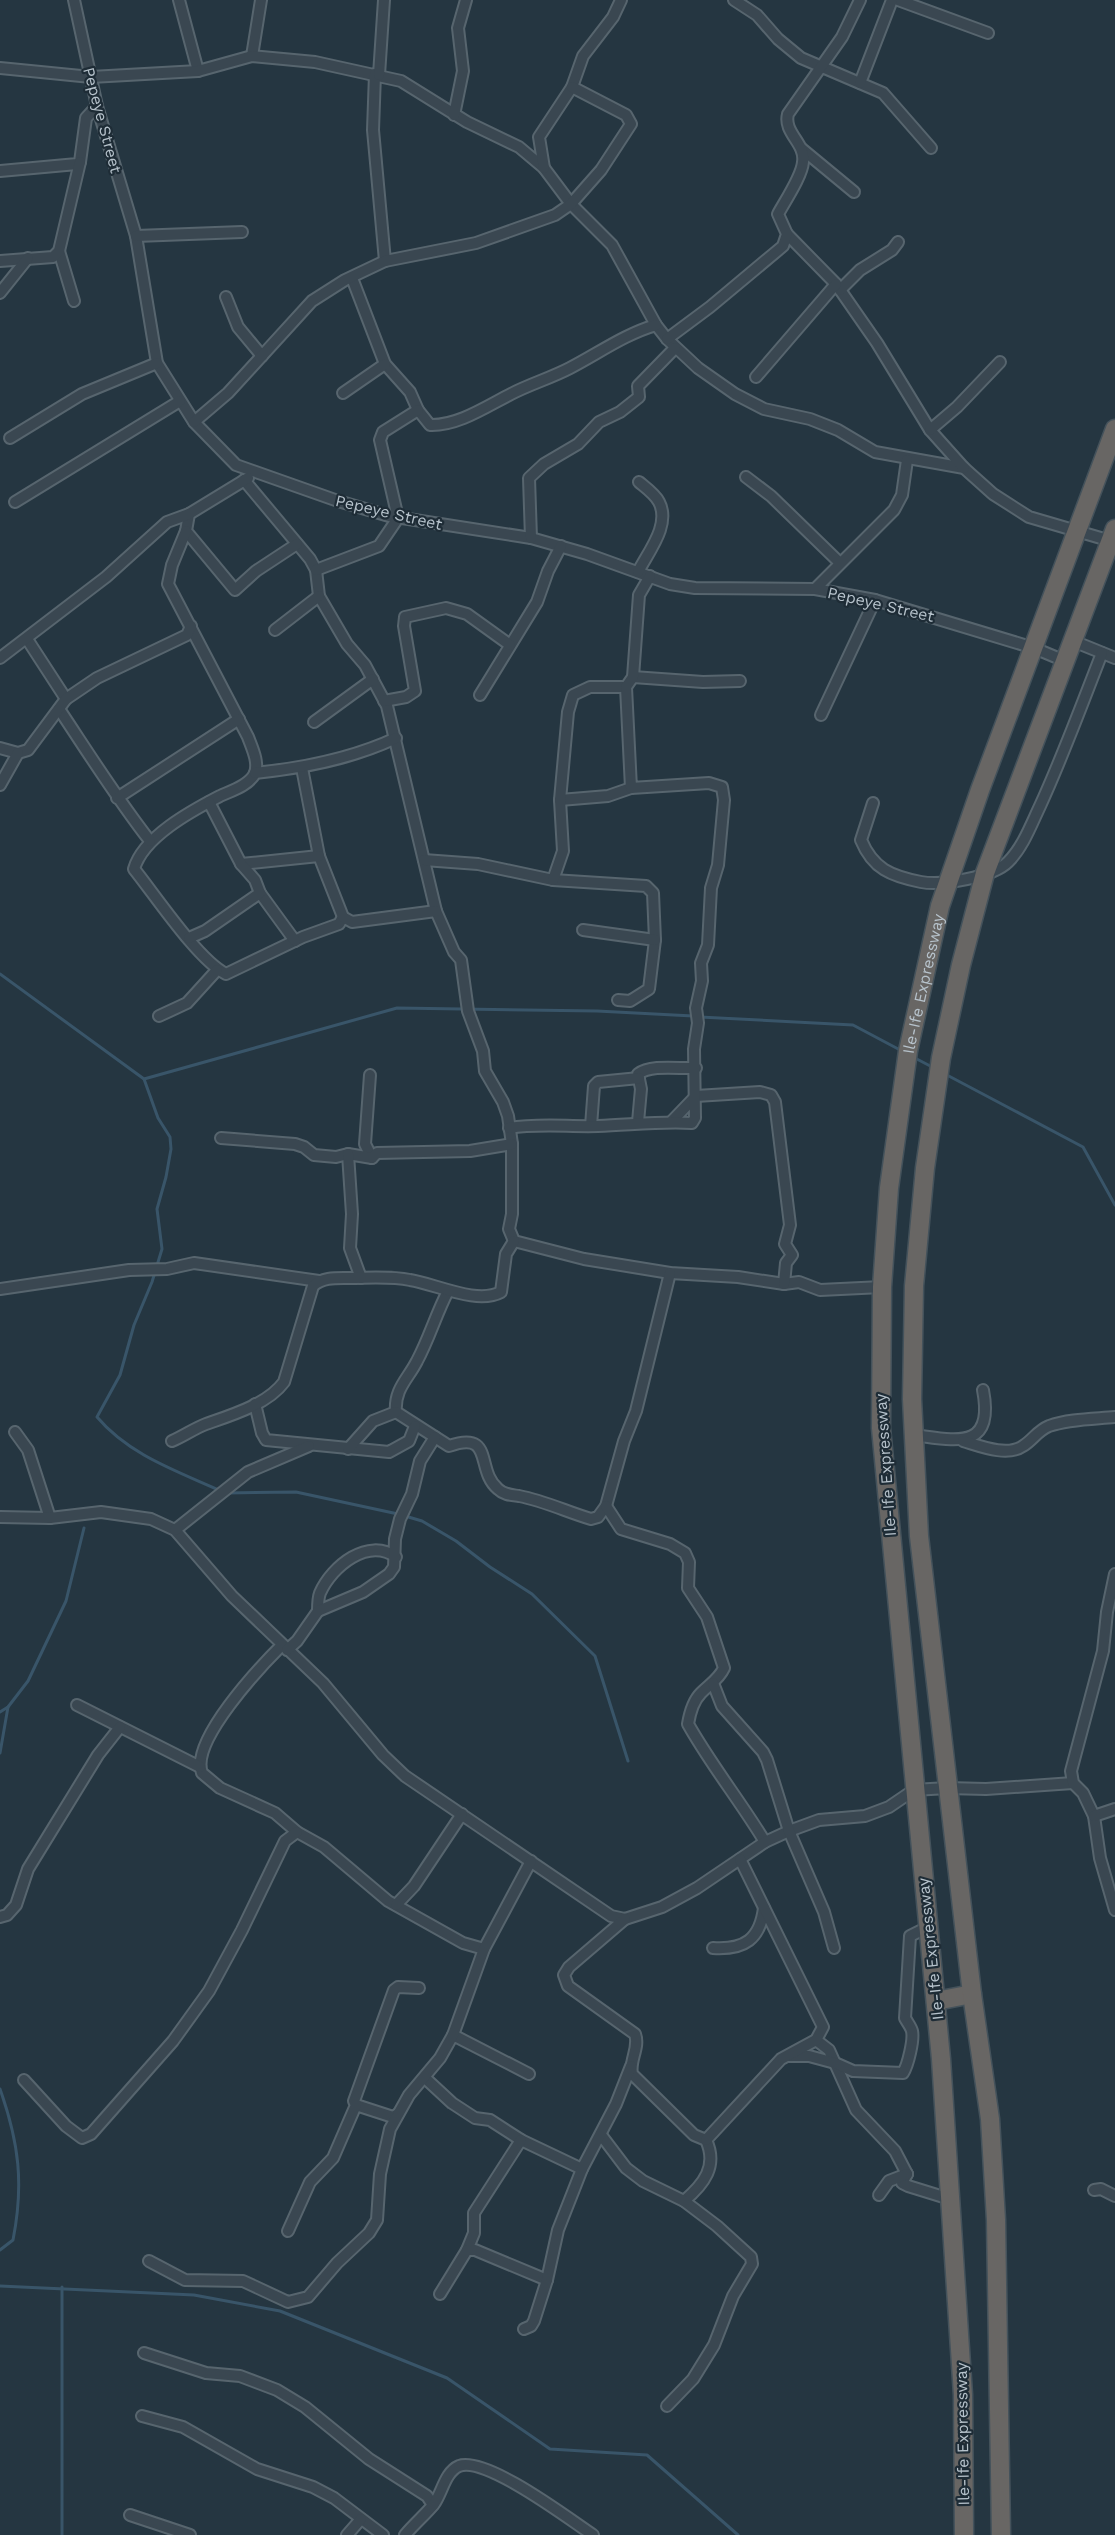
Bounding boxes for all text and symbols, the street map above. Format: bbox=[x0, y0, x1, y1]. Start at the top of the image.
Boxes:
street label: Pepeye Street bbox=[79, 65, 126, 175]
street label: Pepeye Street bbox=[334, 491, 444, 534]
street label: Pepeye Street bbox=[826, 583, 936, 626]
street label: Ile-Ife Expressway bbox=[899, 911, 948, 1055]
street label: Ile-Ife Expressway bbox=[871, 1392, 900, 1537]
street label: Ile-Ife Expressway bbox=[913, 1876, 947, 2021]
street label: Ile-Ife Expressway bbox=[952, 2362, 973, 2506]

